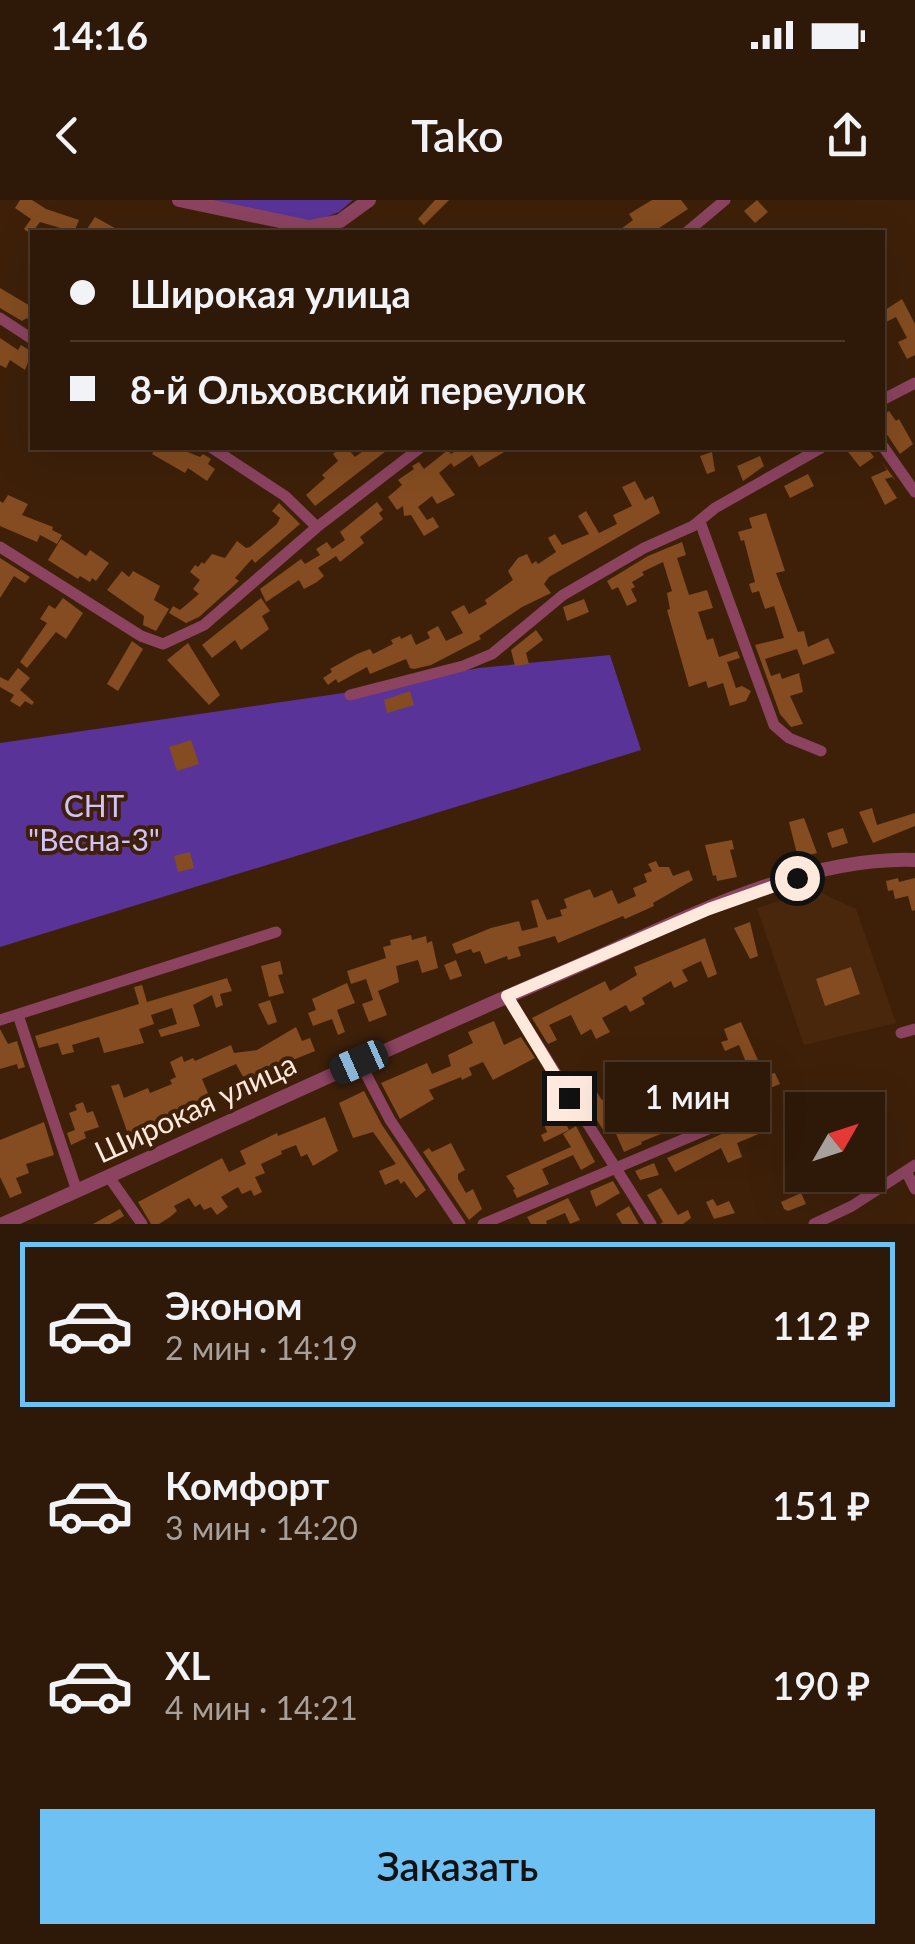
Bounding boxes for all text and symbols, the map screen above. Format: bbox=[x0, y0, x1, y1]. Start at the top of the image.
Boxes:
text: 14:16 bbox=[50, 12, 148, 58]
icon: back bbox=[40, 108, 95, 163]
text: Tako bbox=[411, 108, 504, 162]
icon: share bbox=[820, 108, 875, 163]
text: Широкая улица bbox=[130, 270, 411, 316]
text: 8-й Ольховский переулок bbox=[130, 366, 586, 412]
park label: СНТ "Весна-3" bbox=[28, 787, 160, 857]
route start bbox=[775, 856, 820, 901]
car bbox=[325, 1036, 393, 1088]
street label: Широкая улица bbox=[89, 1045, 301, 1169]
callout: 1 мин bbox=[604, 1063, 769, 1133]
route end bbox=[547, 1076, 592, 1121]
text: 1 мин bbox=[645, 1077, 730, 1116]
north arrow bbox=[785, 1092, 885, 1192]
map controls bbox=[785, 1092, 885, 1192]
icon: car bbox=[45, 1280, 135, 1370]
text: Эконом bbox=[165, 1282, 303, 1328]
text: 112 ₽ bbox=[772, 1302, 870, 1348]
text: 2 мин · 14:19 bbox=[165, 1328, 358, 1367]
icon: car bbox=[45, 1460, 135, 1550]
text: Комфорт bbox=[165, 1462, 329, 1508]
text: 151 ₽ bbox=[772, 1482, 870, 1528]
text: 3 мин · 14:20 bbox=[165, 1508, 358, 1547]
icon: car bbox=[45, 1640, 135, 1730]
text: XL bbox=[165, 1642, 210, 1688]
text: 190 ₽ bbox=[772, 1662, 870, 1708]
text: 4 мин · 14:21 bbox=[165, 1688, 358, 1727]
button: Заказать bbox=[40, 1809, 875, 1924]

